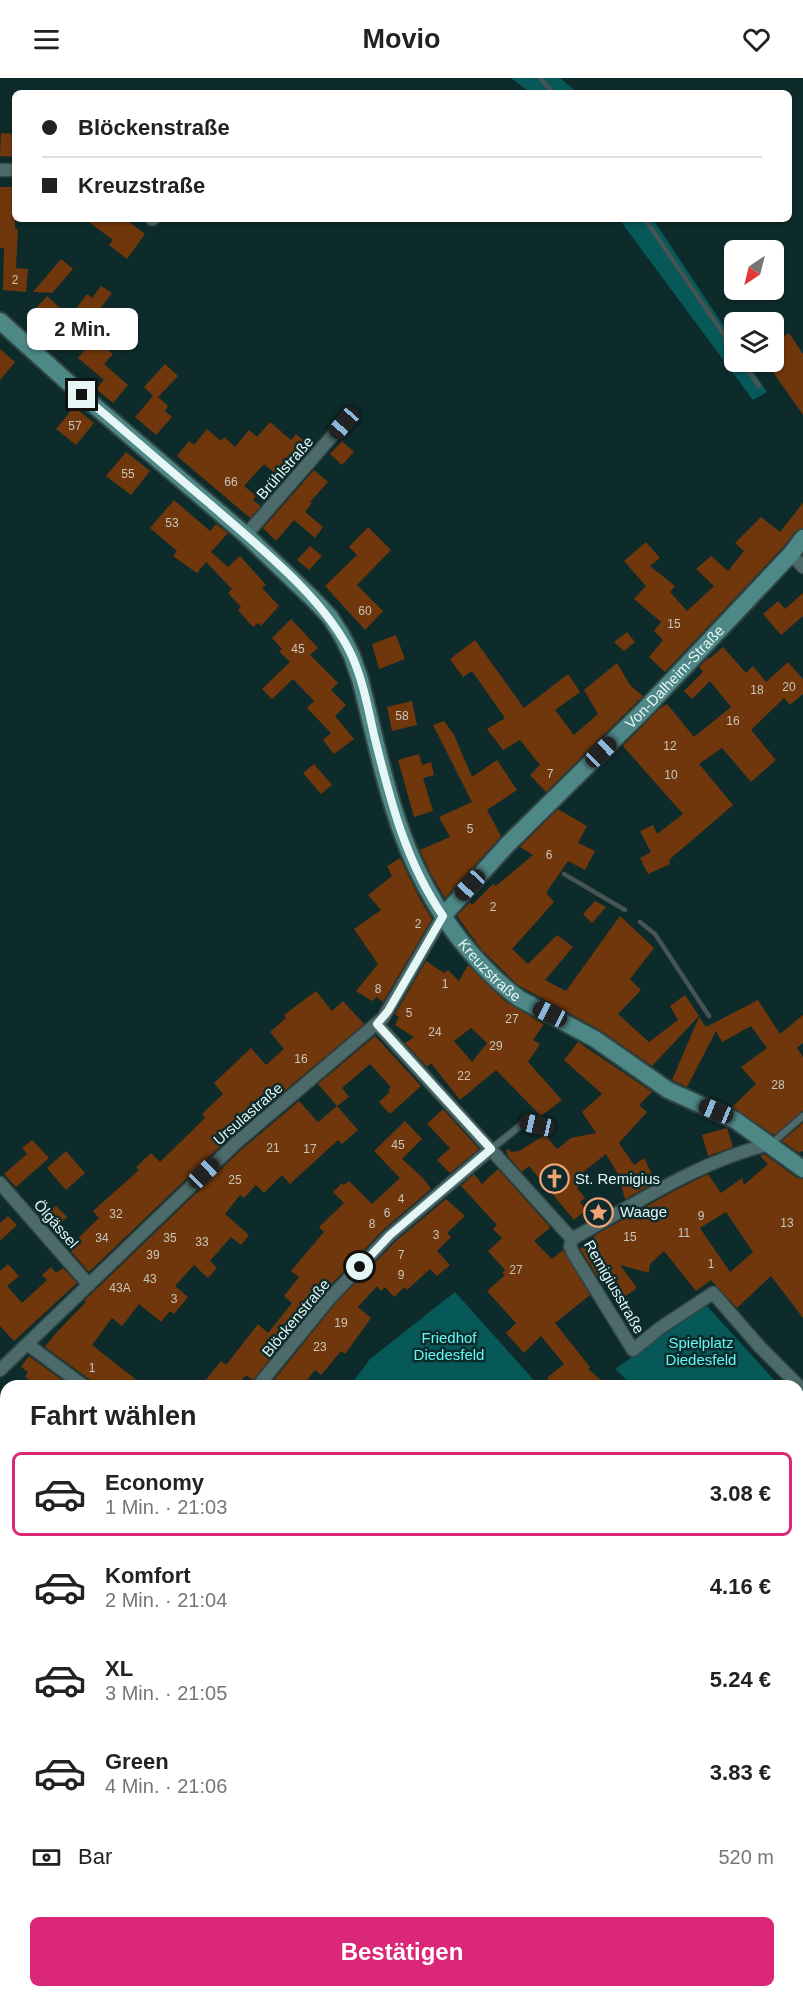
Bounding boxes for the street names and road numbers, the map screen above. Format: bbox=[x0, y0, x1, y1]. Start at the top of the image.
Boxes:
street label: Brühlstraße bbox=[253, 433, 316, 503]
street label: Von-Dalheim-Straße bbox=[621, 622, 727, 732]
street label: Kreuzstraße bbox=[455, 935, 524, 1005]
street label: Ursulastraße bbox=[210, 1079, 286, 1148]
street label: Ölgässel bbox=[31, 1196, 82, 1251]
street label: Remigiusstraße bbox=[581, 1237, 648, 1336]
street label: Blöckenstraße bbox=[258, 1275, 333, 1360]

